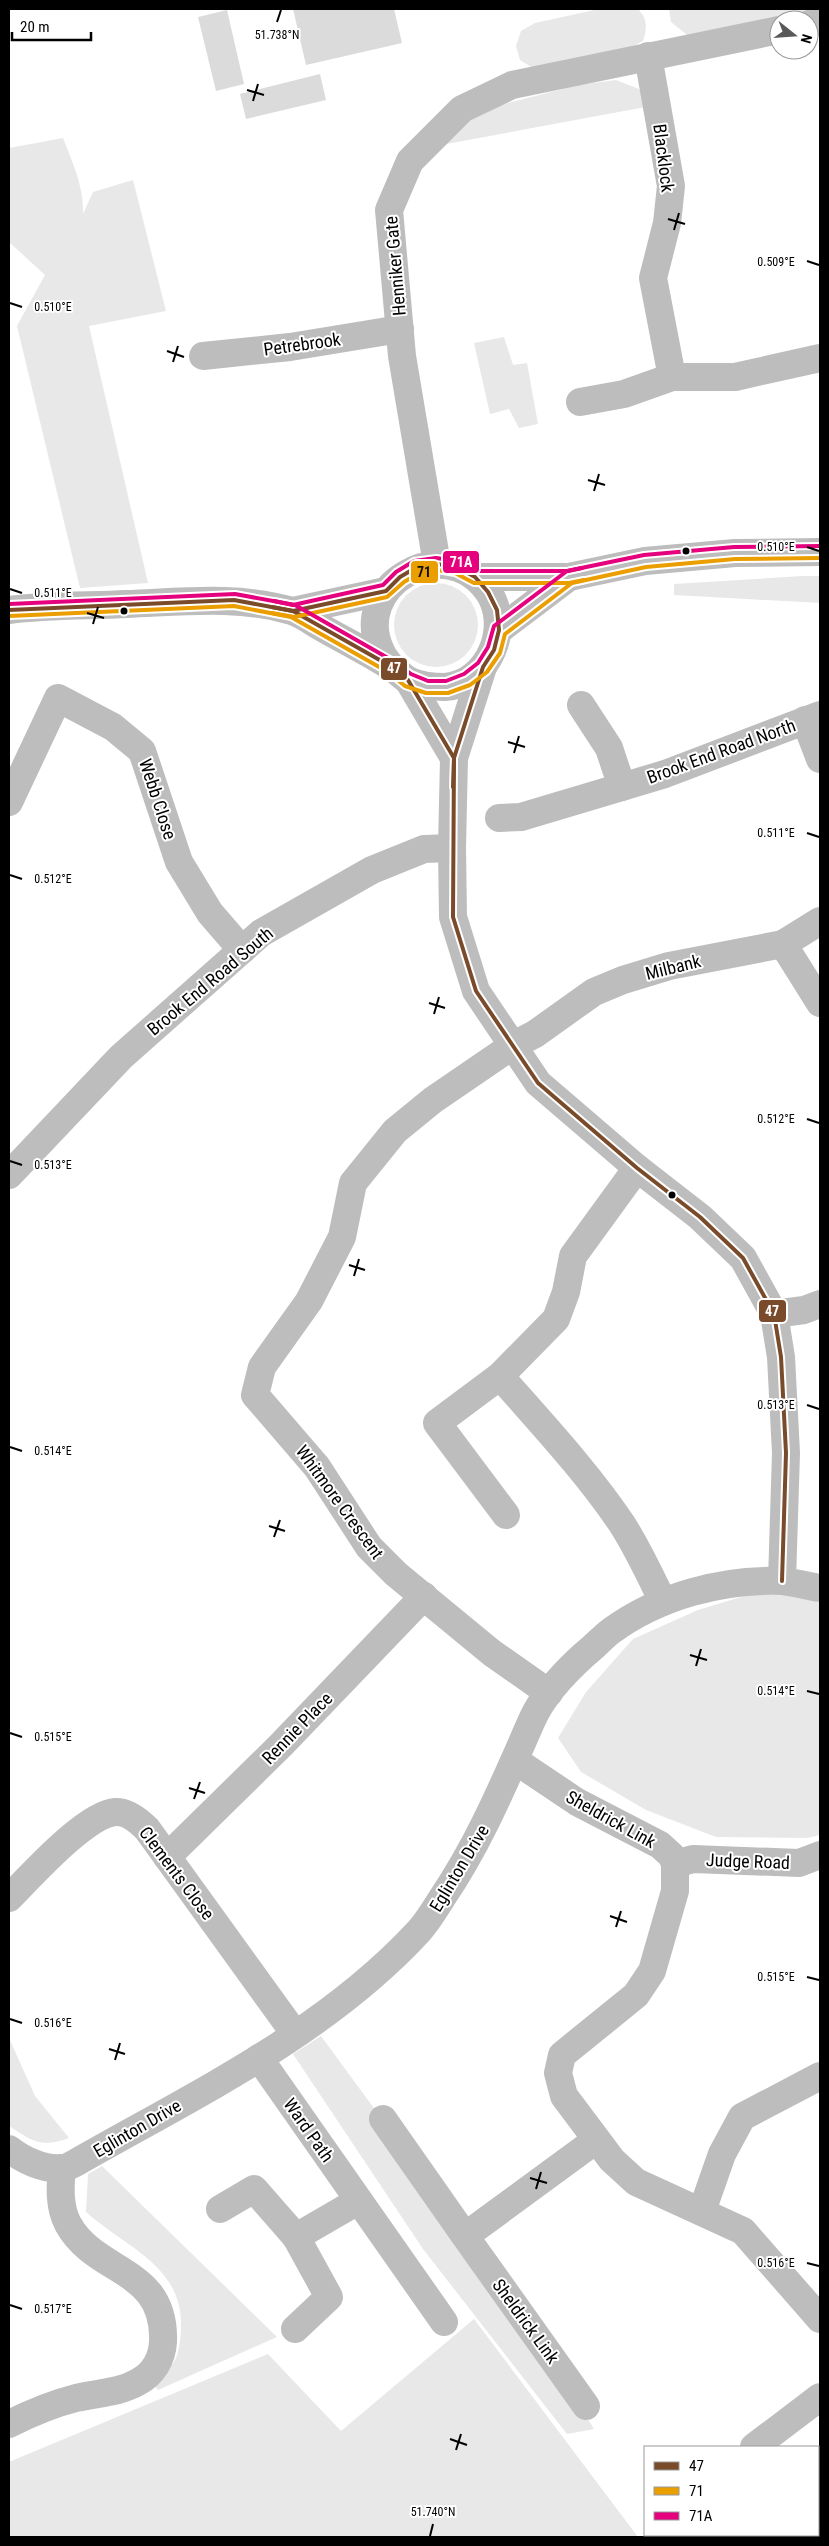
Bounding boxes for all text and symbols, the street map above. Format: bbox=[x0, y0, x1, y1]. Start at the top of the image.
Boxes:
scale bar bbox=[12, 10, 91, 42]
north arrow bbox=[769, 10, 819, 60]
text: 20 m bbox=[20, 18, 50, 36]
text: 51.738°N bbox=[255, 28, 299, 42]
text: N bbox=[798, 32, 815, 45]
street label: Blacklock bbox=[649, 123, 679, 193]
street label: Henniker Gate bbox=[380, 215, 410, 317]
text: 0.509°E bbox=[757, 255, 795, 269]
text: 0.510°E bbox=[34, 300, 72, 314]
street label: Petrebrook bbox=[262, 328, 342, 360]
text: 0.510°E bbox=[757, 540, 795, 554]
unlabelled marker bbox=[681, 546, 691, 556]
line badge: 71A bbox=[442, 550, 480, 574]
text: 71A bbox=[450, 554, 473, 570]
line badge: 71 bbox=[410, 560, 439, 584]
text: 71 bbox=[417, 564, 431, 580]
text: 0.511°E bbox=[34, 586, 72, 600]
unlabelled marker bbox=[119, 606, 129, 616]
line badge: 47 bbox=[380, 657, 408, 681]
text: 47 bbox=[387, 660, 401, 676]
street label: Brook End Road North bbox=[644, 714, 798, 788]
street label: Webb Close bbox=[135, 756, 181, 842]
text: 0.511°E bbox=[757, 826, 795, 840]
text: 0.512°E bbox=[34, 872, 72, 886]
street label: Brook End Road South bbox=[143, 922, 277, 1040]
street label: Milbank bbox=[643, 950, 703, 984]
text: 0.512°E bbox=[757, 1112, 795, 1126]
text: 0.513°E bbox=[34, 1158, 72, 1172]
unlabelled marker bbox=[667, 1190, 677, 1200]
line badge: 47 bbox=[758, 1299, 787, 1323]
text: 47 bbox=[765, 1303, 779, 1319]
text: 0.513°E bbox=[757, 1398, 795, 1412]
street label: Whitmore Crescent bbox=[292, 1441, 388, 1563]
text: 0.514°E bbox=[34, 1444, 72, 1458]
text: 0.514°E bbox=[757, 1684, 795, 1698]
street label: Rennie Place bbox=[258, 1688, 336, 1768]
text: 0.515°E bbox=[34, 1730, 72, 1744]
street label: Sheldrick Link bbox=[563, 1786, 659, 1852]
street label: Eglinton Drive bbox=[425, 1821, 493, 1915]
street label: Clements Close bbox=[135, 1822, 219, 1924]
street label: Judge Road bbox=[706, 1849, 790, 1873]
text: 0.515°E bbox=[757, 1970, 795, 1984]
text: 0.516°E bbox=[34, 2016, 72, 2030]
street label: Ward Path bbox=[279, 2094, 339, 2166]
street label: Eglinton Drive bbox=[89, 2095, 185, 2161]
text: 0.516°E bbox=[757, 2256, 795, 2270]
street label: Sheldrick Link bbox=[488, 2275, 564, 2367]
text: 0.517°E bbox=[34, 2302, 72, 2316]
legend bbox=[644, 2446, 819, 2536]
text: 47 bbox=[689, 2457, 704, 2475]
text: 71 bbox=[689, 2482, 704, 2500]
text: 51.740°N bbox=[411, 2505, 455, 2519]
text: 71A bbox=[689, 2507, 713, 2525]

